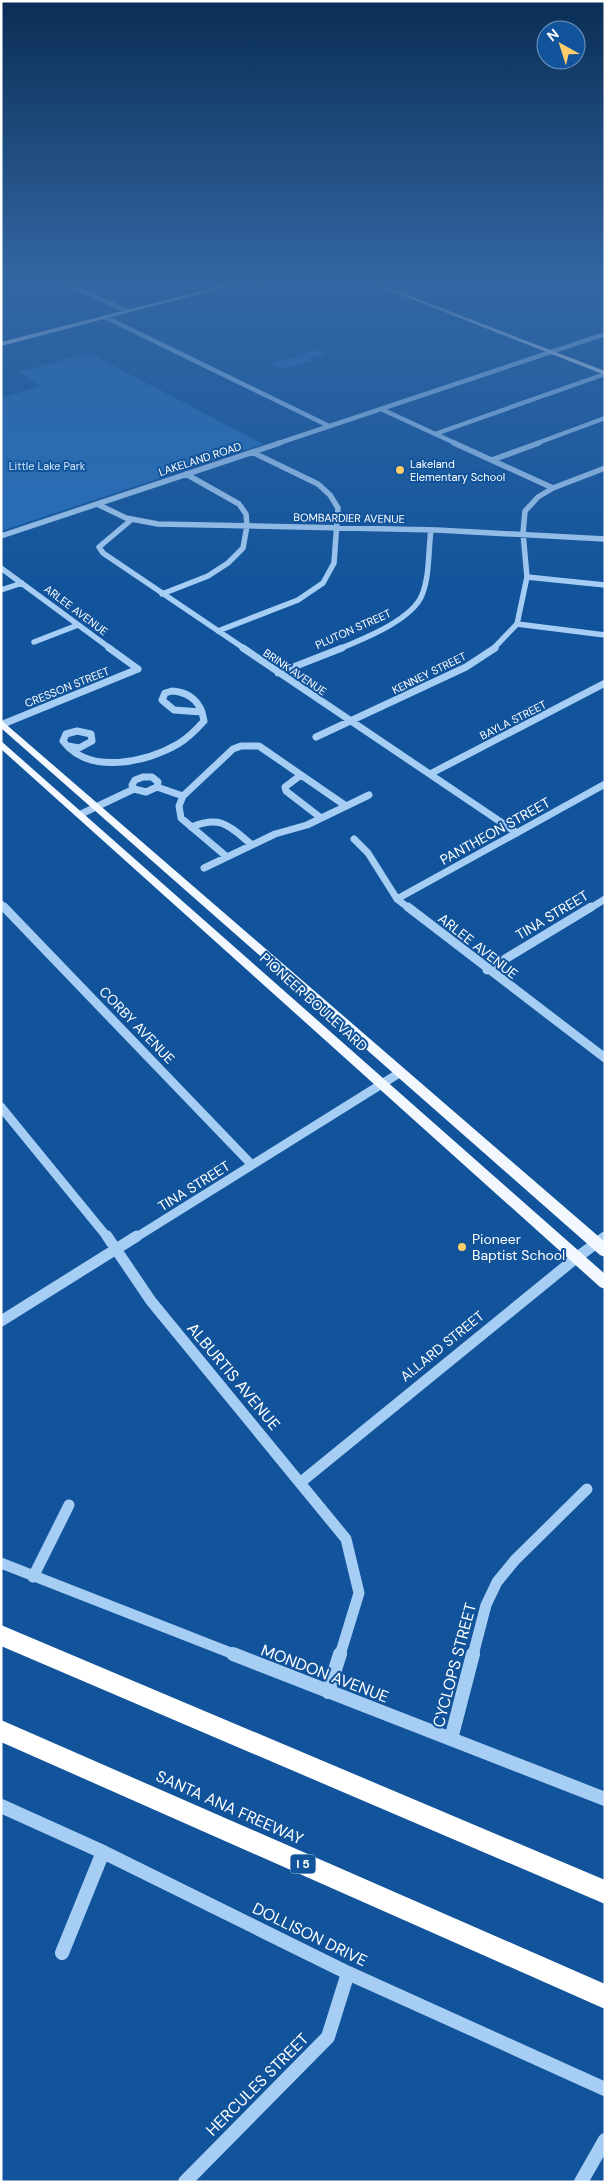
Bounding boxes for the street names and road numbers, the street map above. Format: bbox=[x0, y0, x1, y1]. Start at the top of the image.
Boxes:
street label: LAKELAND ROAD bbox=[157, 439, 244, 479]
street label: BOMBARDIER AVENUE bbox=[293, 510, 405, 526]
street label: ARLEE AVENUE bbox=[42, 582, 110, 638]
street label: PLUTON STREET bbox=[313, 606, 393, 652]
street label: BRINK AVENUE bbox=[261, 646, 329, 698]
street label: KENNEY STREET bbox=[390, 649, 468, 697]
street label: CRESSON STREET bbox=[23, 664, 111, 710]
street label: BAYLA STREET bbox=[477, 697, 549, 743]
street label: PANTHEON STREET bbox=[437, 793, 553, 869]
street label: TINA STREET bbox=[512, 886, 592, 944]
street label: ARLEE AVENUE bbox=[434, 909, 522, 983]
street label: PIONEER BOULEVARD bbox=[256, 949, 372, 1055]
street label: CORBY AVENUE bbox=[95, 982, 179, 1068]
street label: TINA STREET bbox=[155, 1157, 233, 1215]
street label: ALLARD STREET bbox=[396, 1307, 488, 1385]
street label: ALBURTIS AVENUE bbox=[182, 1318, 285, 1435]
street label: CYCLOPS STREET bbox=[428, 1601, 481, 1730]
street label: MONDON AVENUE bbox=[258, 1639, 392, 1707]
street label: SANTA ANA FREEWAY bbox=[153, 1765, 307, 1849]
road number: I 5 bbox=[290, 1855, 316, 1874]
street label: DOLLISON DRIVE bbox=[249, 1898, 371, 1971]
street label: HERCULES STREET bbox=[202, 2028, 313, 2140]

